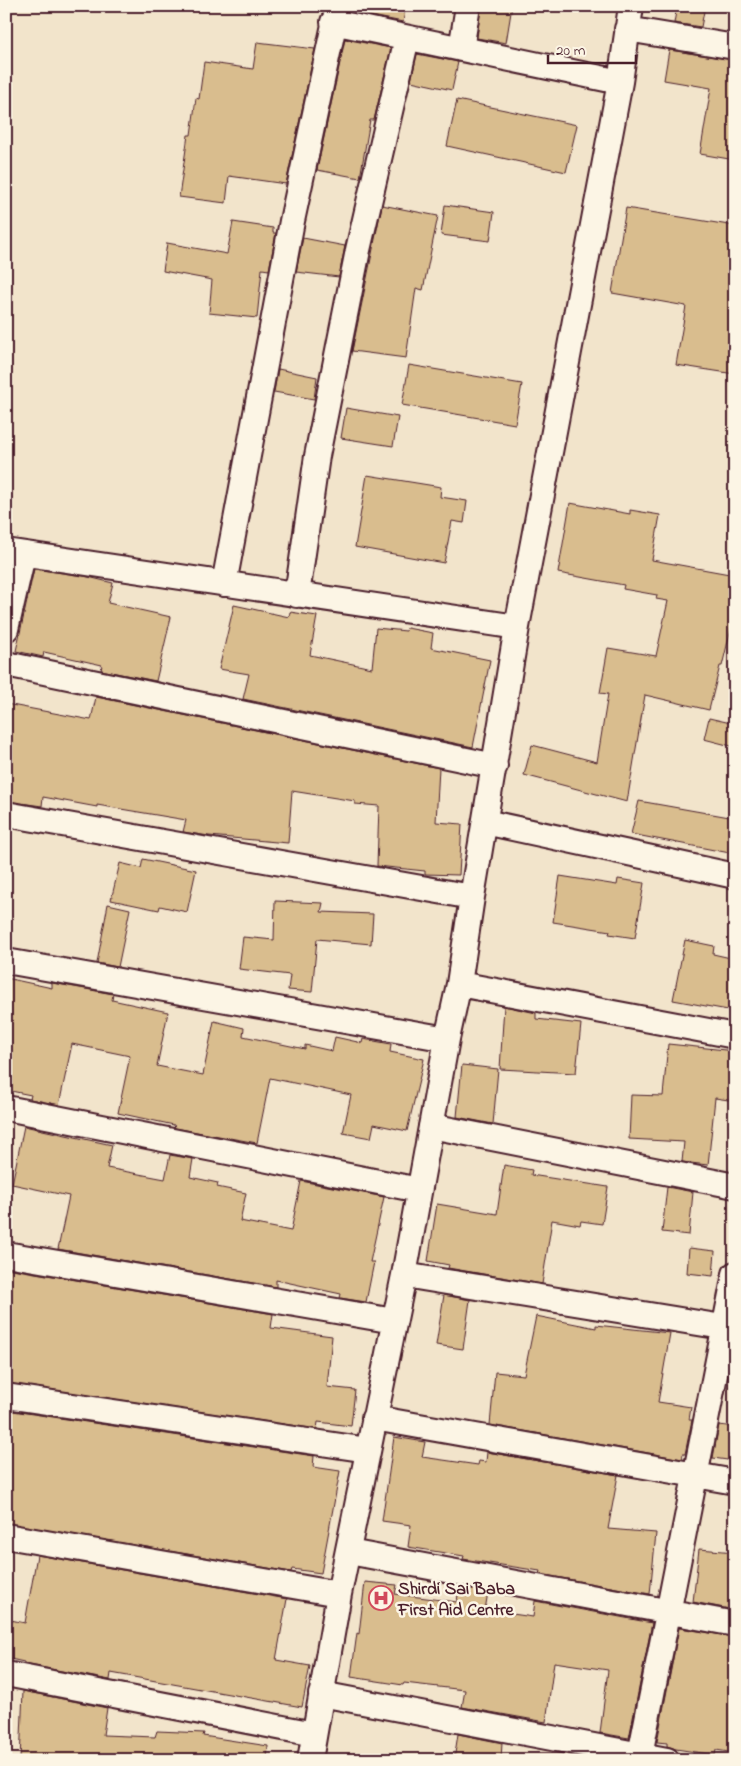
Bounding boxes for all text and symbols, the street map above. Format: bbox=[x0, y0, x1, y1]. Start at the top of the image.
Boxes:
scale bar bbox=[548, 32, 636, 64]
text: 20 m bbox=[556, 40, 586, 62]
place label: Shirdi Sai Baba First Aid Centre bbox=[397, 1577, 515, 1624]
hospital icon: Shirdi Sai Baba First Aid Centre bbox=[368, 1585, 394, 1611]

